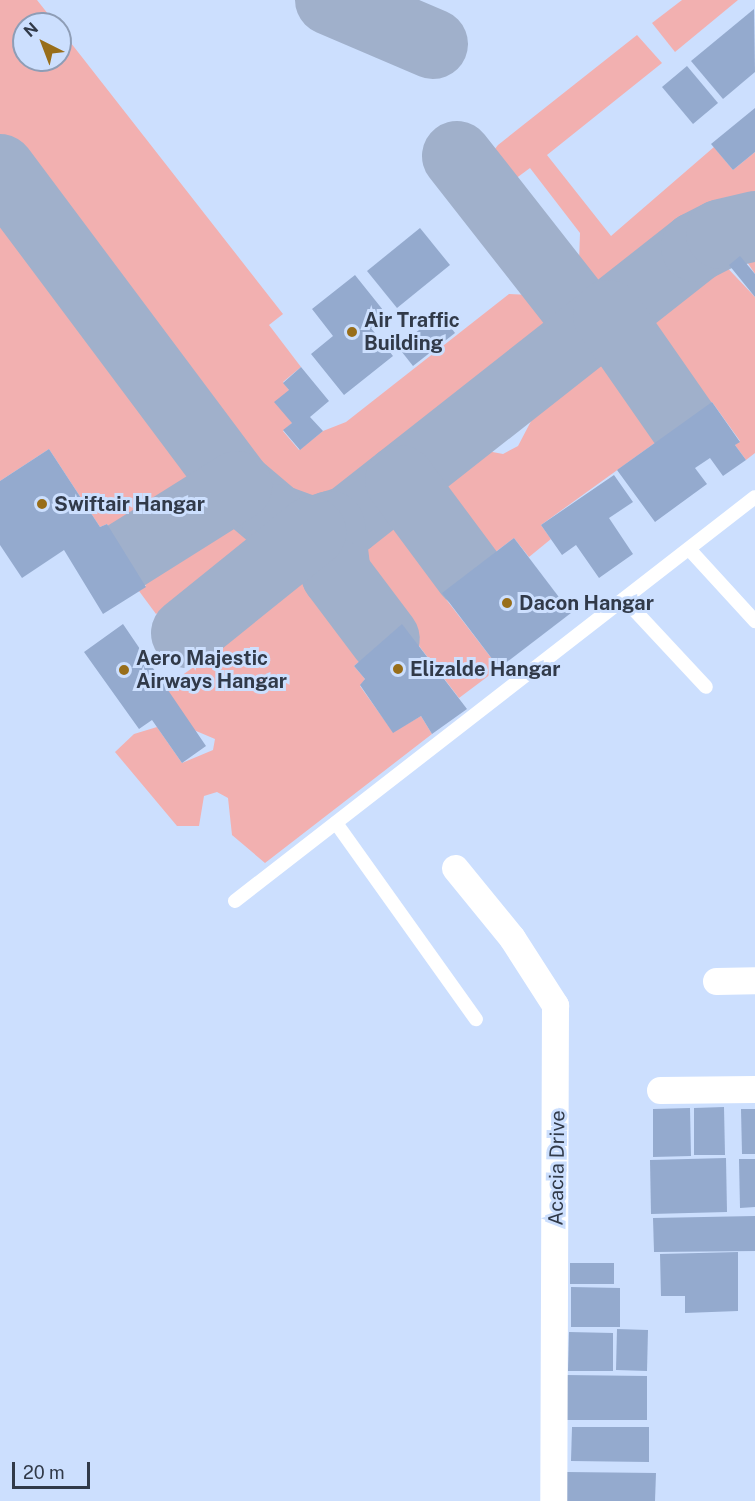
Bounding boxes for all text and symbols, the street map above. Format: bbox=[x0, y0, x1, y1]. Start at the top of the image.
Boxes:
north arrow bbox=[12, 12, 72, 72]
text: N bbox=[20, 18, 42, 41]
place label: Air Traffic Building bbox=[364, 308, 460, 355]
marker: Air Traffic Building bbox=[345, 325, 359, 339]
place label: Swiftair Hangar bbox=[54, 492, 205, 516]
marker: Swiftair Hangar bbox=[35, 497, 49, 511]
place label: Dacon Hangar bbox=[519, 591, 654, 615]
marker: Dacon Hangar bbox=[500, 596, 514, 610]
place label: Aero Majestic Airways Hangar bbox=[136, 646, 287, 693]
place label: Elizalde Hangar bbox=[410, 657, 560, 681]
marker: Elizalde Hangar bbox=[391, 662, 405, 676]
marker: Aero Majestic Airways Hangar bbox=[117, 663, 131, 677]
street label: Acacia Drive bbox=[544, 1110, 570, 1226]
scale bar bbox=[15, 1450, 93, 1488]
text: 20 m bbox=[23, 1462, 65, 1483]

